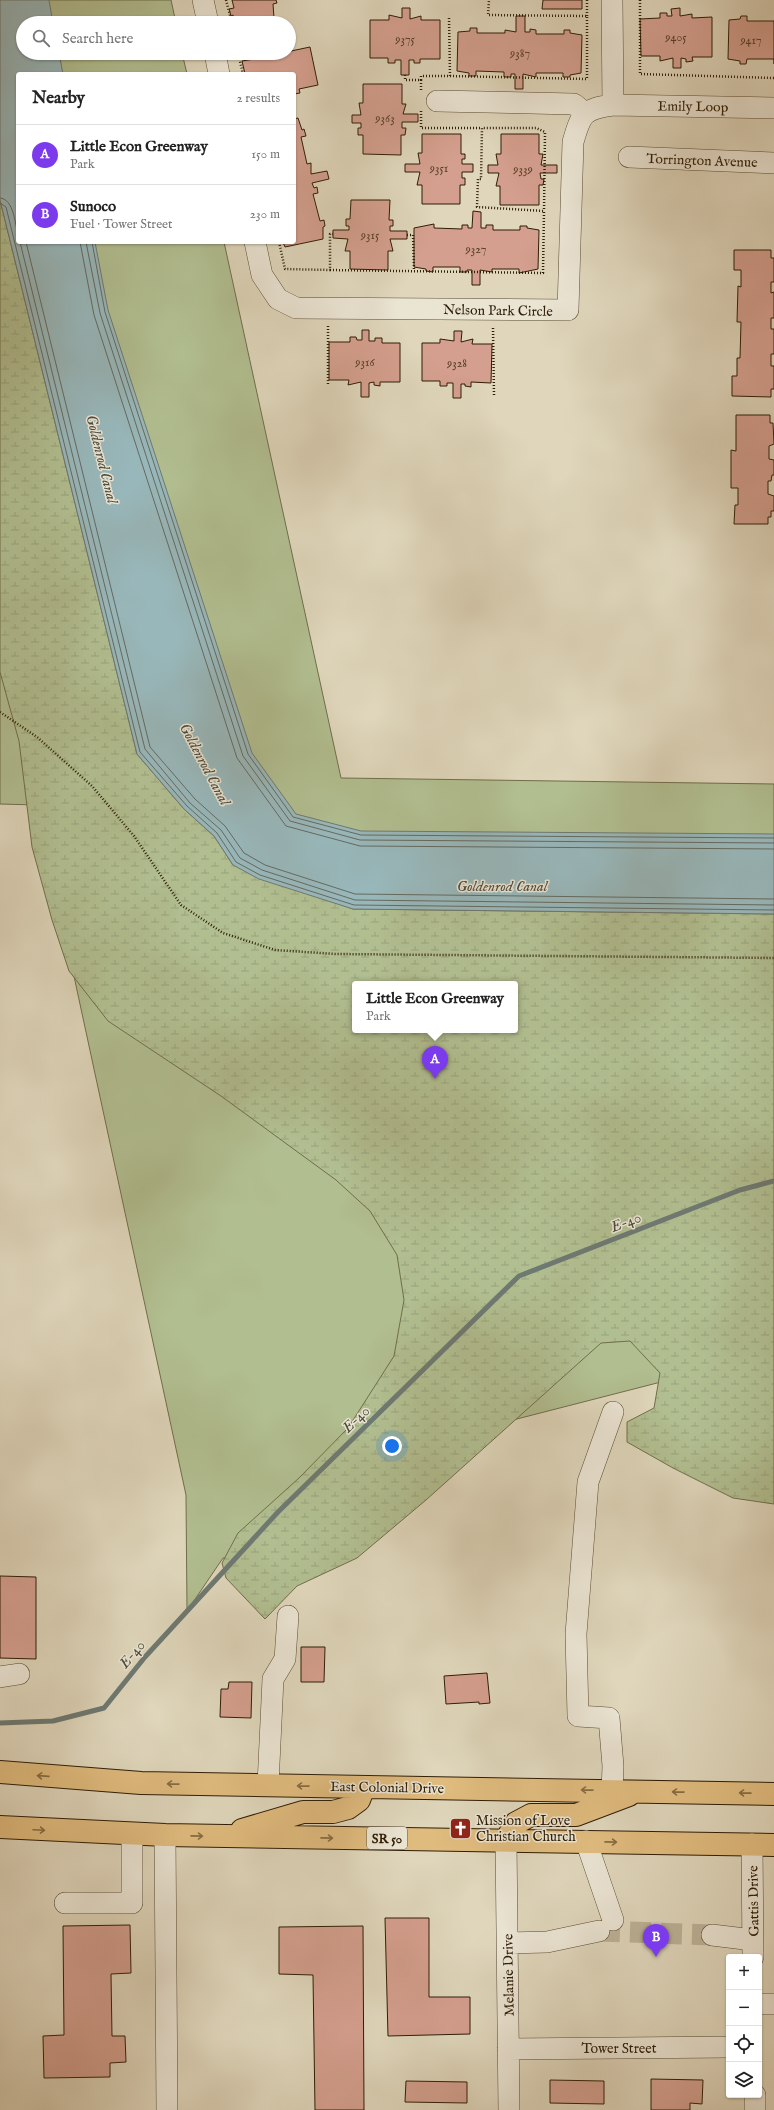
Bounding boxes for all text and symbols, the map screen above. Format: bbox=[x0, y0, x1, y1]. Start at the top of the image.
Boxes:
search box bbox=[16, 16, 296, 60]
icon: search bbox=[30, 27, 52, 49]
text: Search here bbox=[62, 29, 133, 48]
house number: 9405 bbox=[664, 30, 687, 45]
house number: 9375 bbox=[394, 32, 415, 47]
house number: 9417 bbox=[739, 33, 762, 48]
house number: 9387 bbox=[509, 46, 530, 61]
text: Nearby bbox=[32, 88, 85, 109]
text: 2 results bbox=[236, 90, 280, 107]
street label: Emily Loop bbox=[658, 97, 729, 117]
house number: 9363 bbox=[374, 111, 395, 126]
text: Little Econ Greenway bbox=[70, 137, 208, 156]
text: A bbox=[41, 146, 49, 163]
text: 150 m bbox=[251, 146, 280, 163]
street label: Torrington Avenue bbox=[646, 150, 758, 172]
text: Park bbox=[70, 156, 95, 173]
house number: 9351 bbox=[429, 161, 448, 176]
house number: 9339 bbox=[512, 162, 533, 177]
text: Sunoco bbox=[70, 197, 116, 216]
text: B bbox=[41, 206, 49, 223]
text: 230 m bbox=[250, 206, 280, 223]
text: Fuel · Tower Street bbox=[70, 216, 173, 233]
house number: 9315 bbox=[360, 228, 380, 243]
house number: 9327 bbox=[465, 242, 486, 257]
street label: Nelson Park Circle bbox=[443, 301, 554, 321]
house number: 9316 bbox=[354, 355, 376, 370]
house number: 9328 bbox=[446, 356, 467, 371]
water label: Goldenrod Canal bbox=[81, 413, 122, 507]
water label: Goldenrod Canal bbox=[175, 720, 235, 810]
water label: Goldenrod Canal bbox=[457, 877, 549, 896]
popup bbox=[352, 981, 518, 1033]
text: Little Econ Greenway bbox=[366, 989, 504, 1008]
text: Park bbox=[366, 1008, 391, 1025]
pin: A bbox=[422, 1046, 448, 1079]
water label: E-40 bbox=[607, 1208, 644, 1237]
water label: E-40 bbox=[338, 1402, 374, 1438]
your location bbox=[382, 1436, 402, 1456]
water label: E-40 bbox=[114, 1636, 150, 1673]
one-way arrow bbox=[37, 1772, 50, 1779]
street label: East Colonial Drive bbox=[330, 1778, 445, 1798]
one-way arrow bbox=[167, 1780, 180, 1788]
one-way arrow bbox=[297, 1782, 310, 1790]
one-way arrow bbox=[581, 1787, 594, 1794]
one-way arrow bbox=[672, 1788, 685, 1796]
one-way arrow bbox=[739, 1789, 752, 1797]
place label: Mission of Love Christian Church bbox=[476, 1812, 576, 1846]
church icon: Mission of Love Christian Church bbox=[447, 1815, 473, 1841]
one-way arrow bbox=[32, 1826, 45, 1833]
road number: SR 50 bbox=[367, 1827, 407, 1849]
one-way arrow bbox=[190, 1832, 203, 1839]
one-way arrow bbox=[320, 1834, 333, 1842]
one-way arrow bbox=[604, 1838, 617, 1846]
street label: Gattis Drive bbox=[744, 1865, 764, 1937]
pin: B bbox=[643, 1924, 669, 1957]
street label: Melanie Drive bbox=[499, 1933, 519, 2016]
map controls bbox=[726, 1954, 762, 2098]
button: + bbox=[726, 1954, 762, 1990]
button: − bbox=[726, 1990, 762, 2026]
button: locate bbox=[726, 2026, 762, 2062]
street label: Tower Street bbox=[582, 2040, 657, 2058]
button: layers bbox=[726, 2062, 762, 2098]

